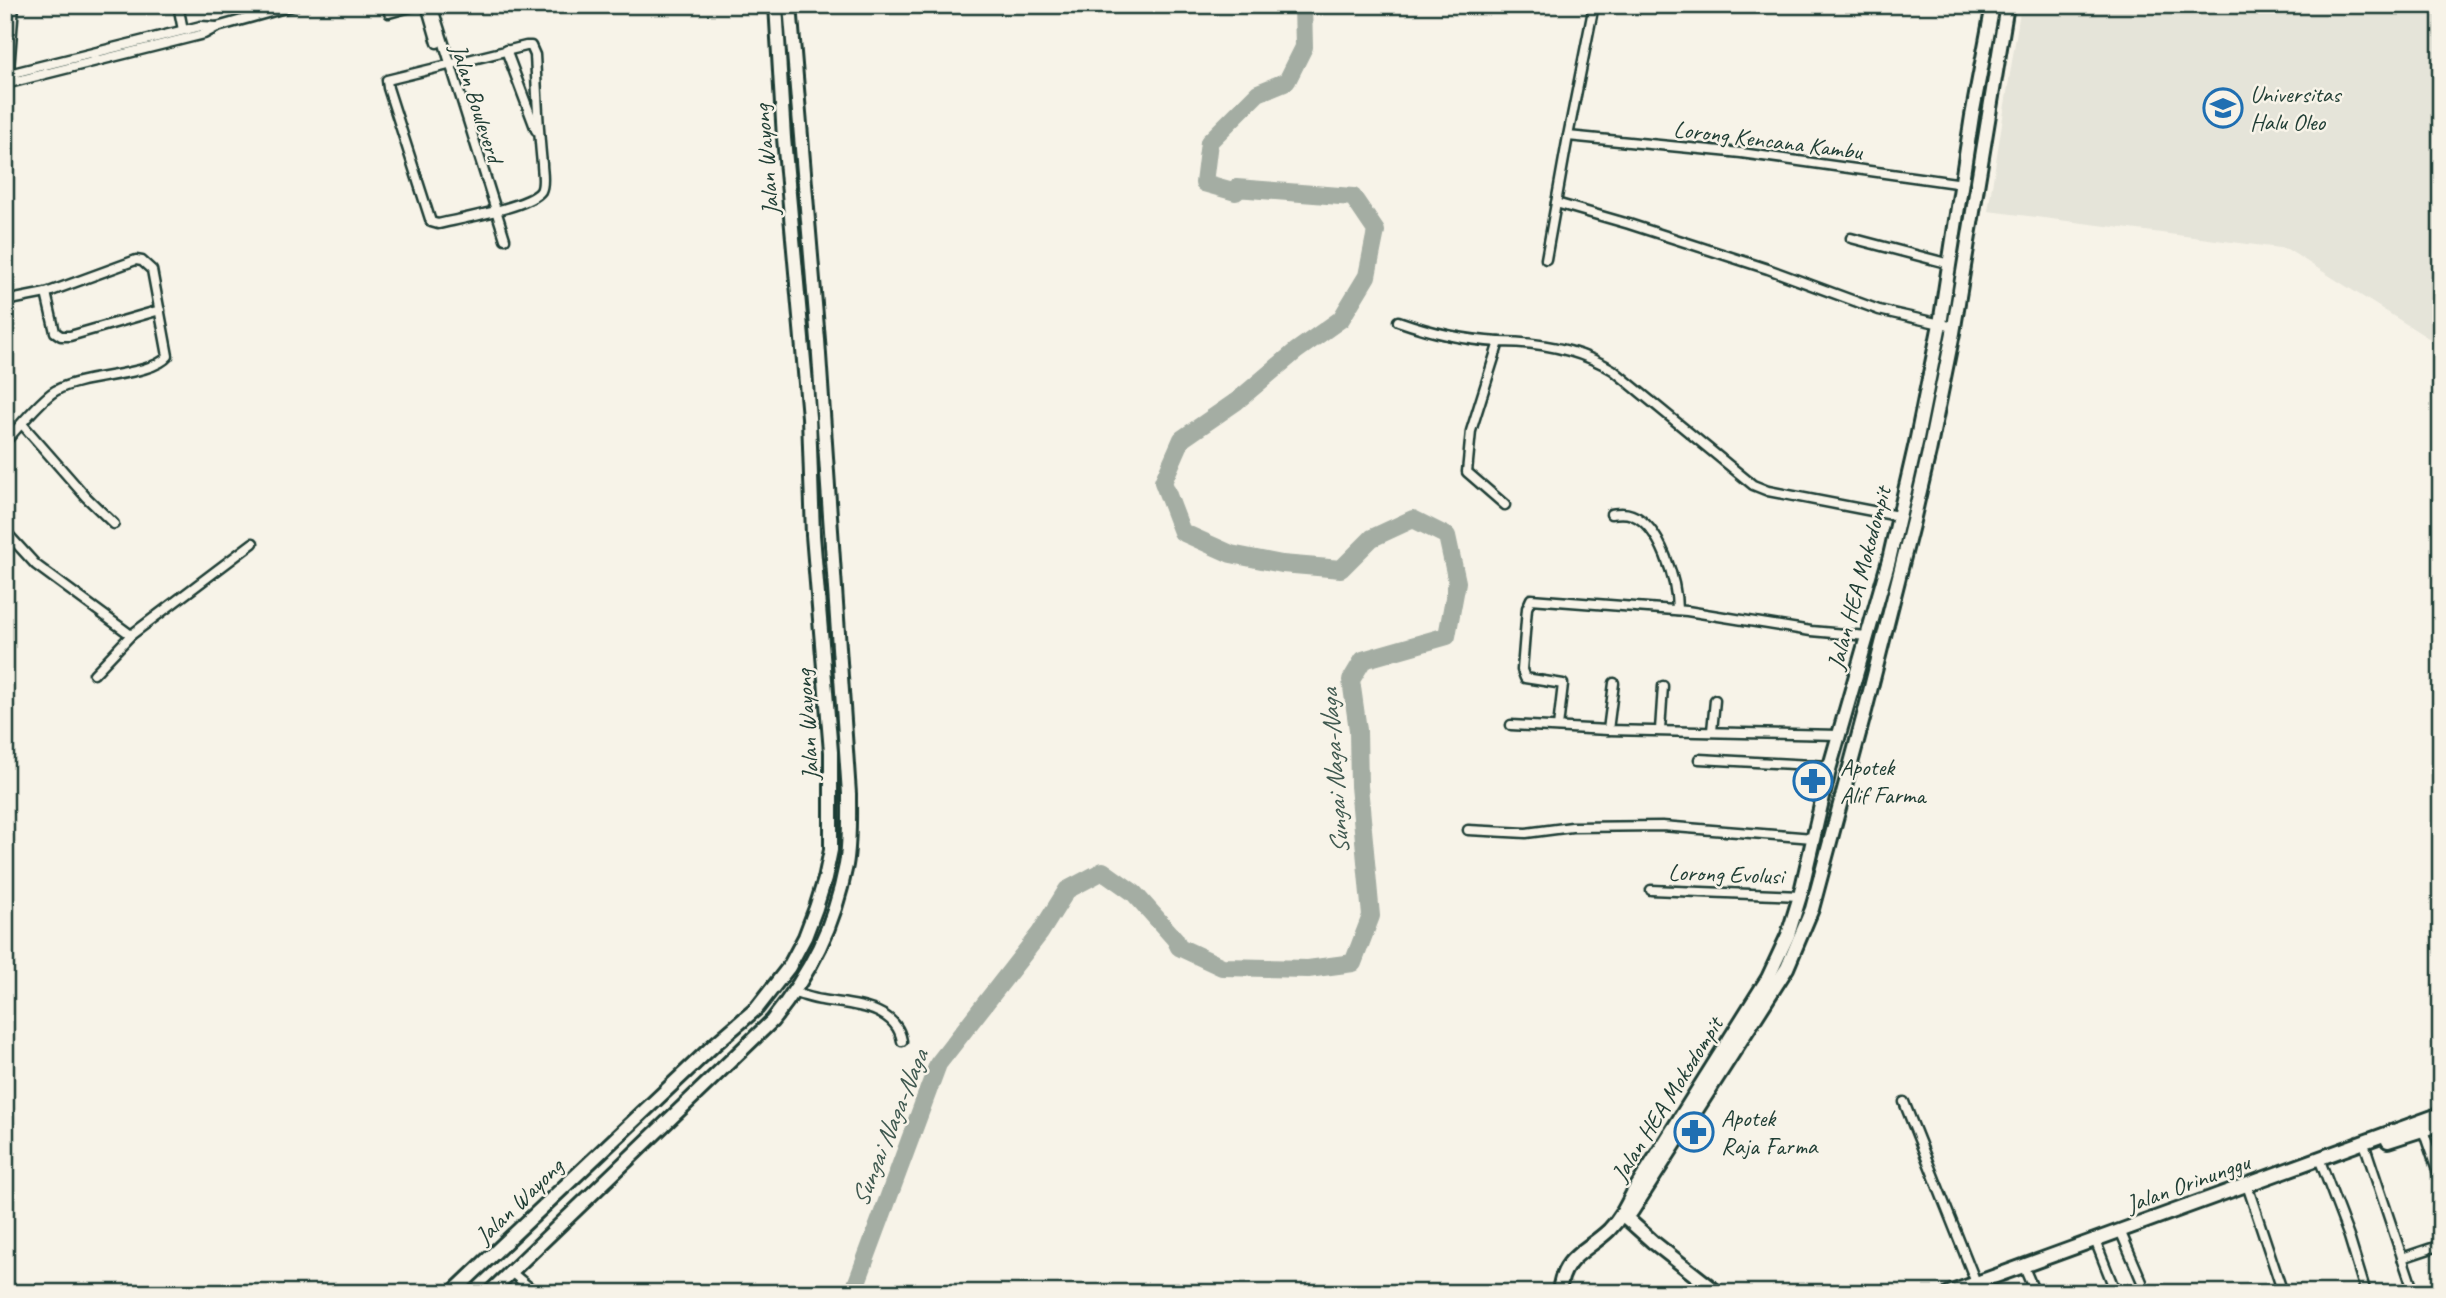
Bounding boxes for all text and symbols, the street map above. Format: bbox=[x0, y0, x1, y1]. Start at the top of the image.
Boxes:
street label: Jalan Bouleverd bbox=[443, 39, 511, 170]
place label: Universitas Halu Oleo bbox=[2250, 79, 2342, 137]
school or university icon: Universitas Halu Oleo bbox=[2202, 87, 2244, 129]
street label: Jalan Wayong bbox=[746, 101, 786, 218]
street label: Lorong Kencana Kambu bbox=[1672, 114, 1866, 167]
street label: Jalan HEA Mokodompit bbox=[1820, 481, 1898, 674]
street label: Jalan Wayong bbox=[788, 666, 826, 782]
water label: Sungai Naga-Naga bbox=[1312, 685, 1357, 856]
place label: Apotek Alif Farma bbox=[1840, 752, 1927, 810]
pharmacy icon: Apotek Alif Farma bbox=[1792, 760, 1834, 802]
street label: Lorong Evolusi bbox=[1668, 857, 1787, 891]
street label: Jalan HEA Mokodompit bbox=[1604, 1010, 1731, 1187]
water label: Sungai Naga-Naga bbox=[843, 1043, 937, 1211]
place label: Apotek Raja Farma bbox=[1721, 1103, 1819, 1161]
pharmacy icon: Apotek Raja Farma bbox=[1673, 1111, 1715, 1153]
street label: Jalan Orinunggu bbox=[2121, 1146, 2256, 1220]
street label: Jalan Wayong bbox=[468, 1150, 571, 1251]

